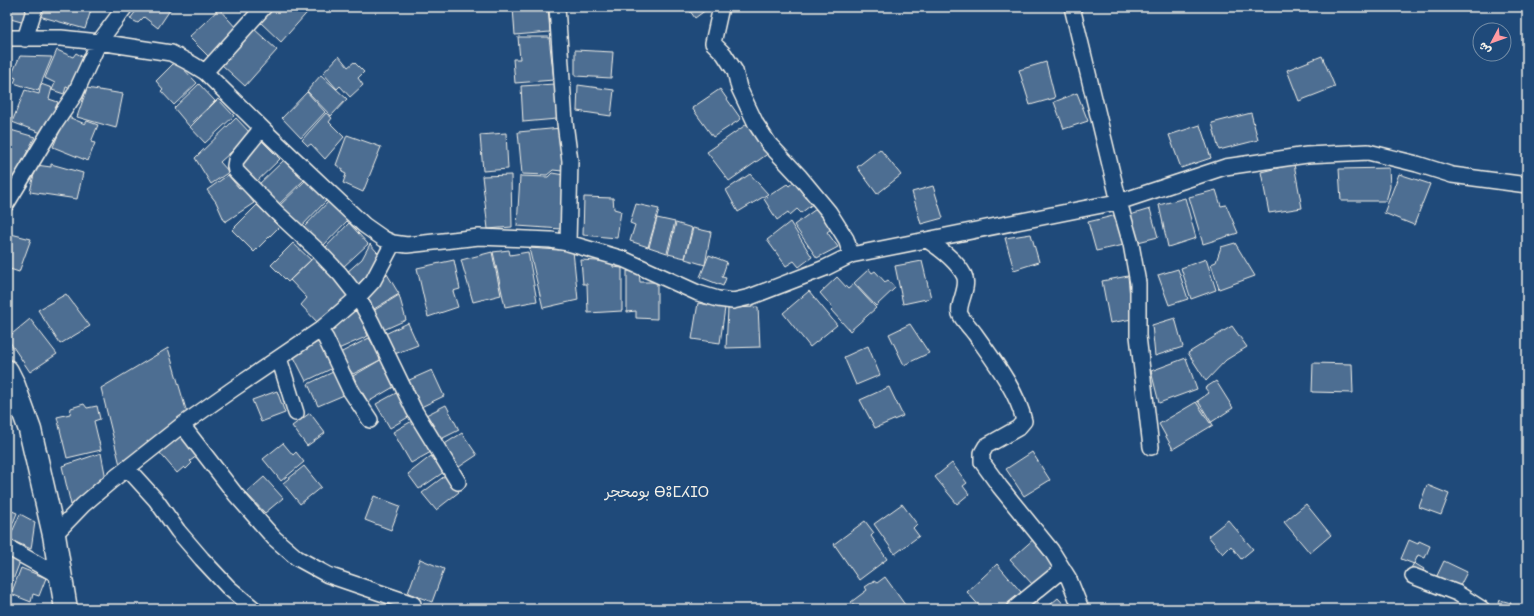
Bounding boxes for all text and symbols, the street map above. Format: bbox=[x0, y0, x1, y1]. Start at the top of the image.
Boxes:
north arrow bbox=[1472, 22, 1512, 62]
text: ش bbox=[1476, 39, 1494, 57]
district label: بومحجر ⴱⵓⵎⵃⵊⵔ bbox=[603, 483, 709, 503]

